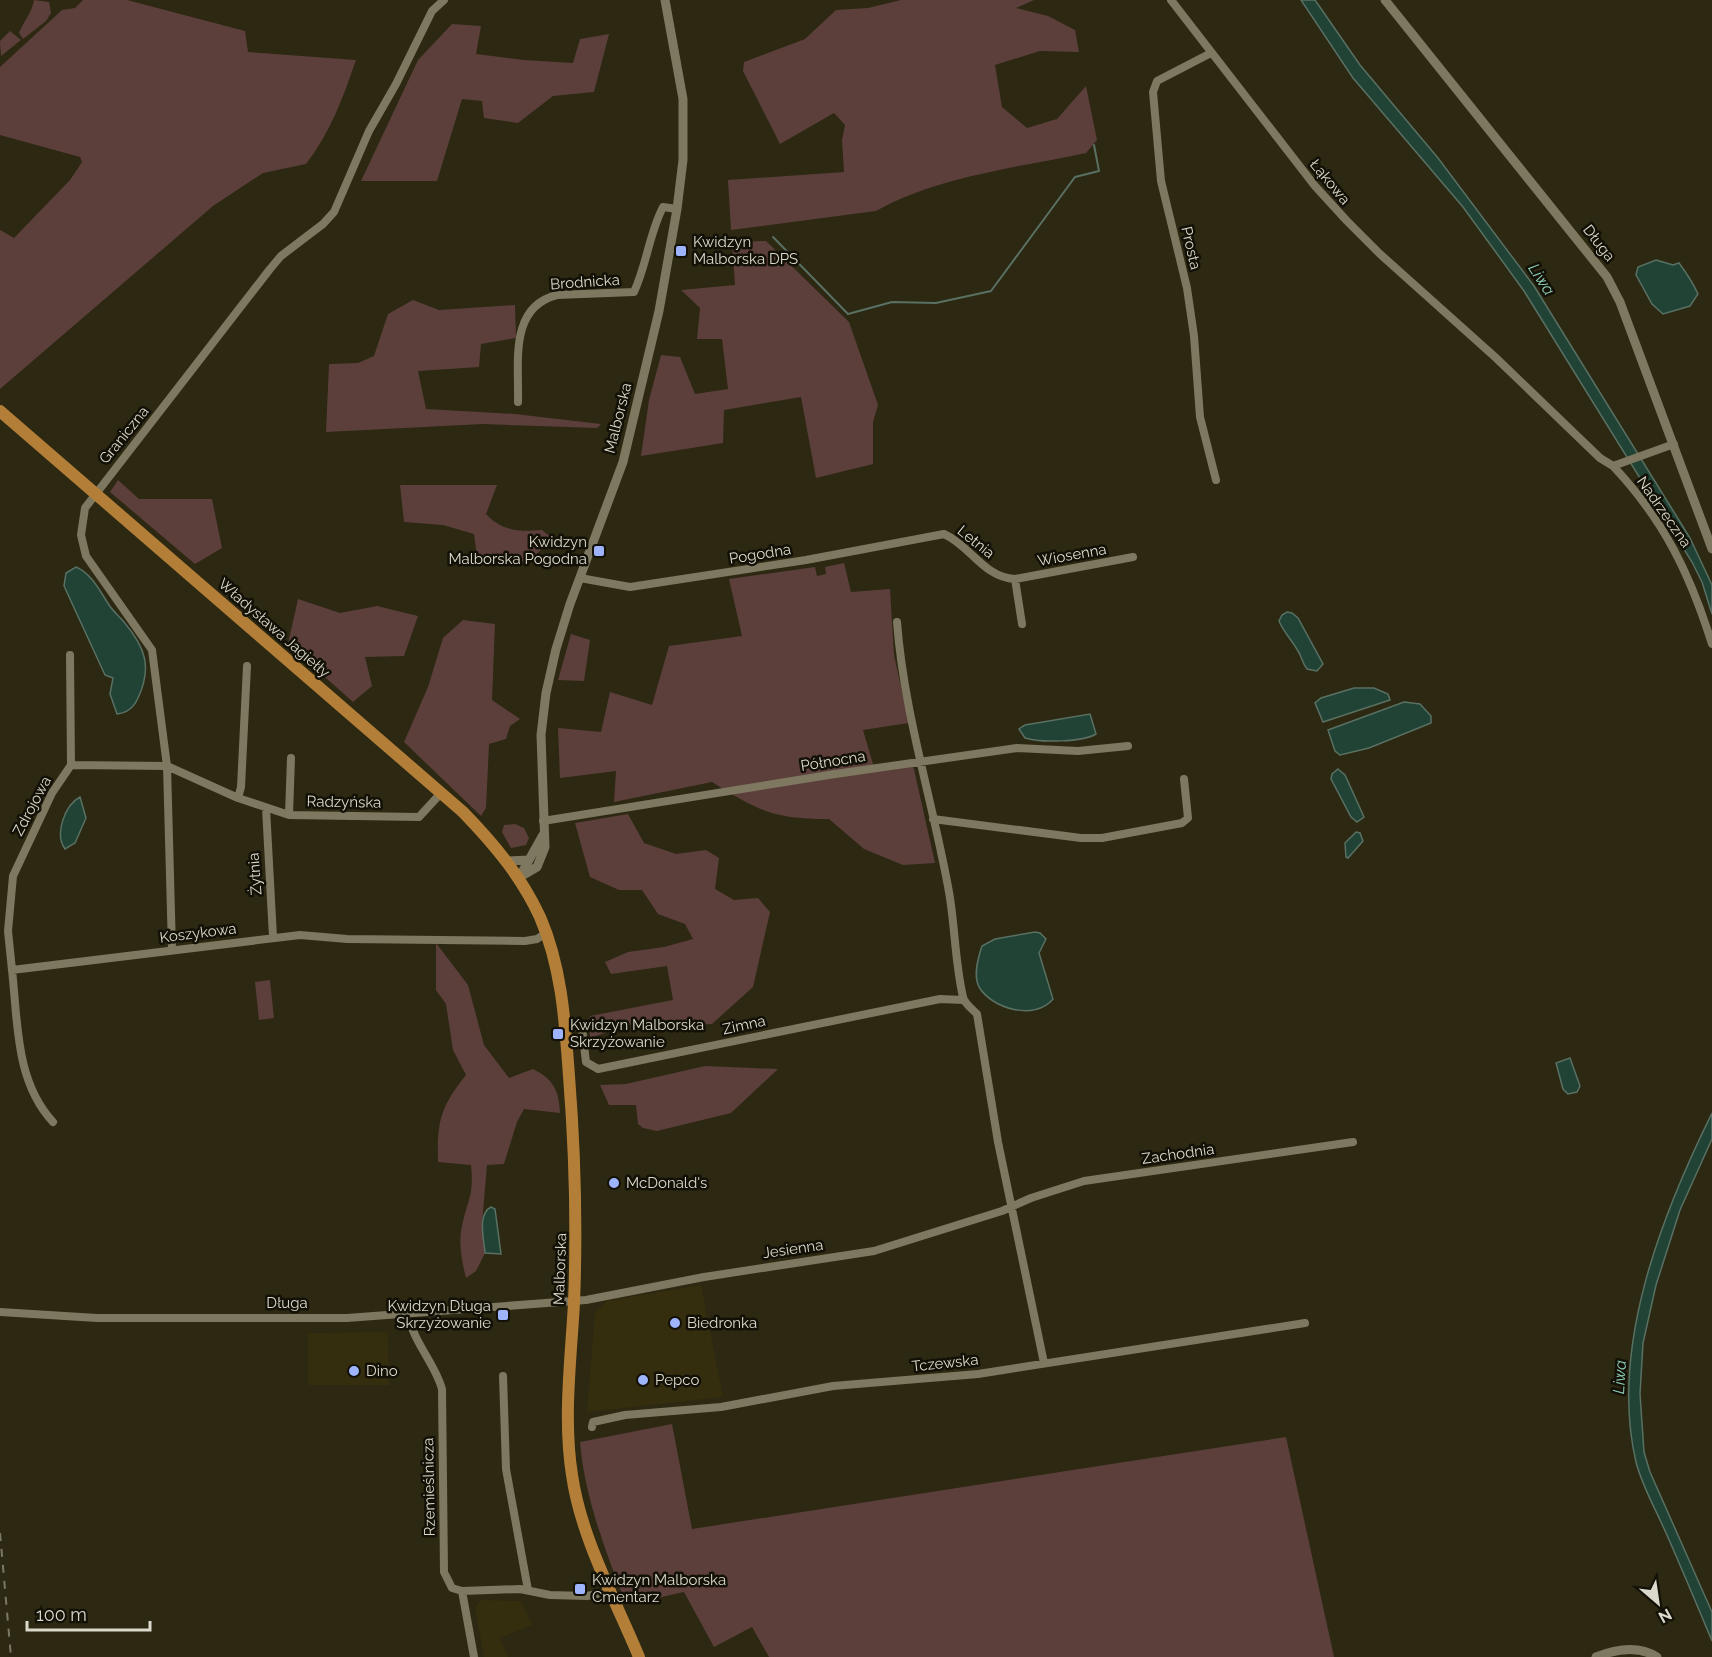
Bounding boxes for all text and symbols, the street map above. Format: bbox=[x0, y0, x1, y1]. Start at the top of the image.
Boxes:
street label: Łąkowa bbox=[1306, 156, 1354, 208]
street label: Długa bbox=[1579, 221, 1619, 265]
street label: Prosta bbox=[1177, 225, 1205, 271]
place label: Kwidzyn Malborska DPS bbox=[693, 233, 798, 268]
marker: Kwidzyn Malborska DPS bbox=[674, 244, 688, 258]
water label: Liwa bbox=[1524, 260, 1559, 299]
street label: Brodnicka bbox=[550, 271, 620, 293]
street label: Malborska bbox=[601, 381, 635, 455]
street label: Graniczna bbox=[95, 403, 153, 467]
street label: Nadrzeczna bbox=[1633, 473, 1695, 551]
street label: Letnia bbox=[954, 522, 998, 562]
place label: Kwidzyn Malborska Pogodna bbox=[449, 533, 587, 568]
street label: Pogodna bbox=[728, 540, 792, 568]
street label: Wiosenna bbox=[1036, 540, 1108, 570]
marker: Kwidzyn Malborska Pogodna bbox=[592, 544, 606, 558]
street label: Władysława Jagiełły bbox=[215, 575, 333, 681]
street label: Północna bbox=[799, 747, 867, 775]
street label: Zdrojowa bbox=[9, 773, 55, 839]
street label: Radzyńska bbox=[306, 792, 382, 812]
street label: Żytnia bbox=[244, 852, 265, 896]
street label: Koszykowa bbox=[159, 919, 237, 947]
street label: Zimna bbox=[721, 1012, 767, 1038]
place label: Kwidzyn Malborska Skrzyżowanie bbox=[570, 1016, 704, 1051]
marker: Kwidzyn Malborska Skrzyżowanie bbox=[551, 1027, 565, 1041]
street label: Zachodnia bbox=[1141, 1140, 1215, 1168]
place label: McDonald's bbox=[626, 1174, 707, 1192]
marker: McDonald's bbox=[607, 1176, 621, 1190]
street label: Malborska bbox=[550, 1233, 570, 1305]
street label: Jesienna bbox=[762, 1236, 824, 1262]
street label: Długa bbox=[266, 1294, 308, 1312]
place label: Kwidzyn Długa Skrzyżowanie bbox=[388, 1297, 491, 1332]
marker: Kwidzyn Długa Skrzyżowanie bbox=[496, 1308, 510, 1322]
place label: Biedronka bbox=[687, 1314, 757, 1332]
marker: Biedronka bbox=[668, 1316, 682, 1330]
street label: Tczewska bbox=[911, 1351, 979, 1375]
water label: Liwa bbox=[1609, 1359, 1630, 1394]
place label: Dino bbox=[366, 1362, 398, 1380]
marker: Dino bbox=[347, 1364, 361, 1378]
place label: Pepco bbox=[655, 1371, 699, 1389]
marker: Pepco bbox=[636, 1373, 650, 1387]
street label: Rzemieślnicza bbox=[419, 1437, 439, 1537]
place label: Kwidzyn Malborska Cmentarz bbox=[592, 1571, 726, 1606]
north arrow bbox=[1628, 1573, 1688, 1633]
marker: Kwidzyn Malborska Cmentarz bbox=[573, 1582, 587, 1596]
scale bar bbox=[27, 1594, 150, 1632]
text: 100 m bbox=[36, 1604, 87, 1625]
text: N bbox=[1655, 1604, 1675, 1627]

